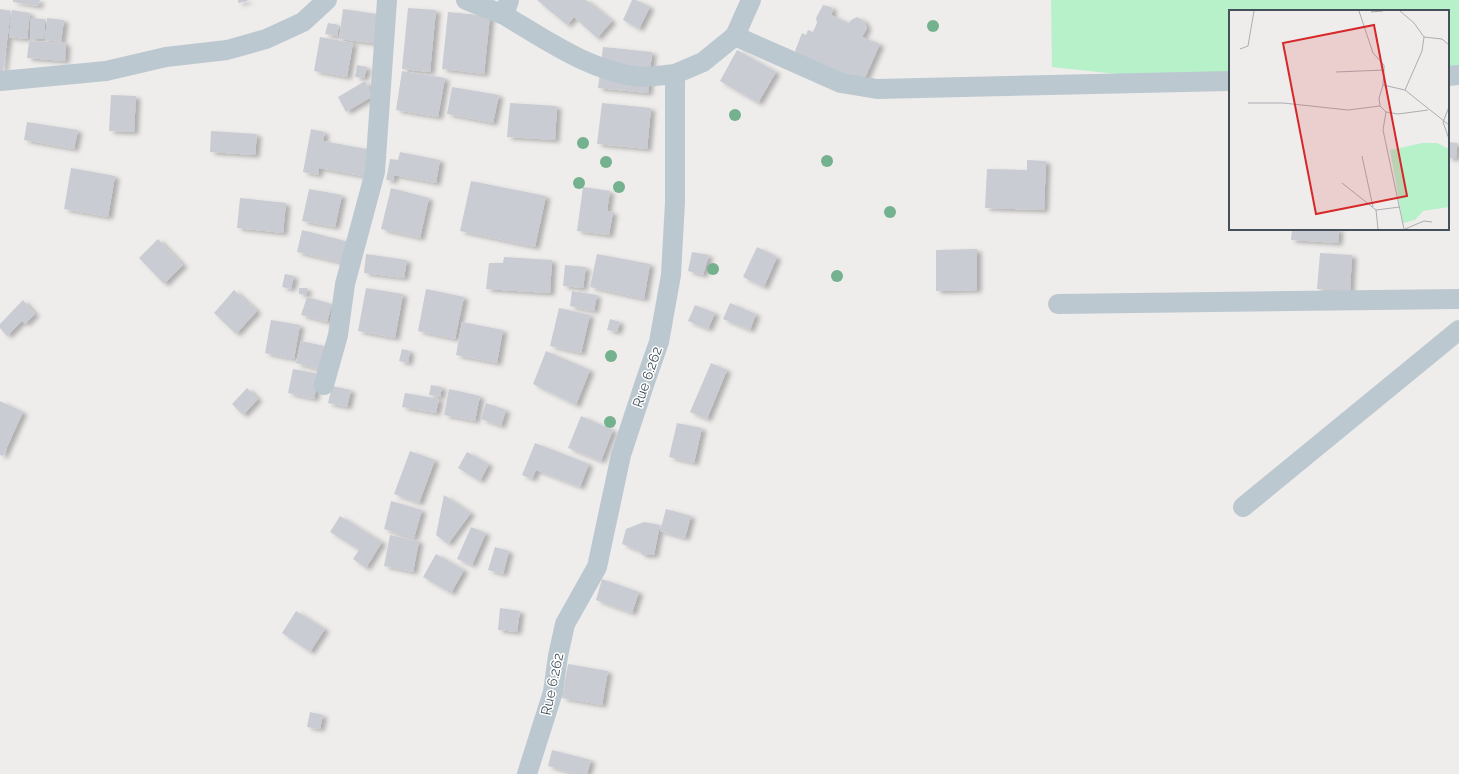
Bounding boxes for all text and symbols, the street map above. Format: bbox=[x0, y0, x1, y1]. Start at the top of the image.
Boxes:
inset map bbox=[1229, 10, 1449, 230]
street label: Rue 6.262 bbox=[629, 344, 665, 410]
street label: Rue 6.262 bbox=[538, 651, 566, 717]

